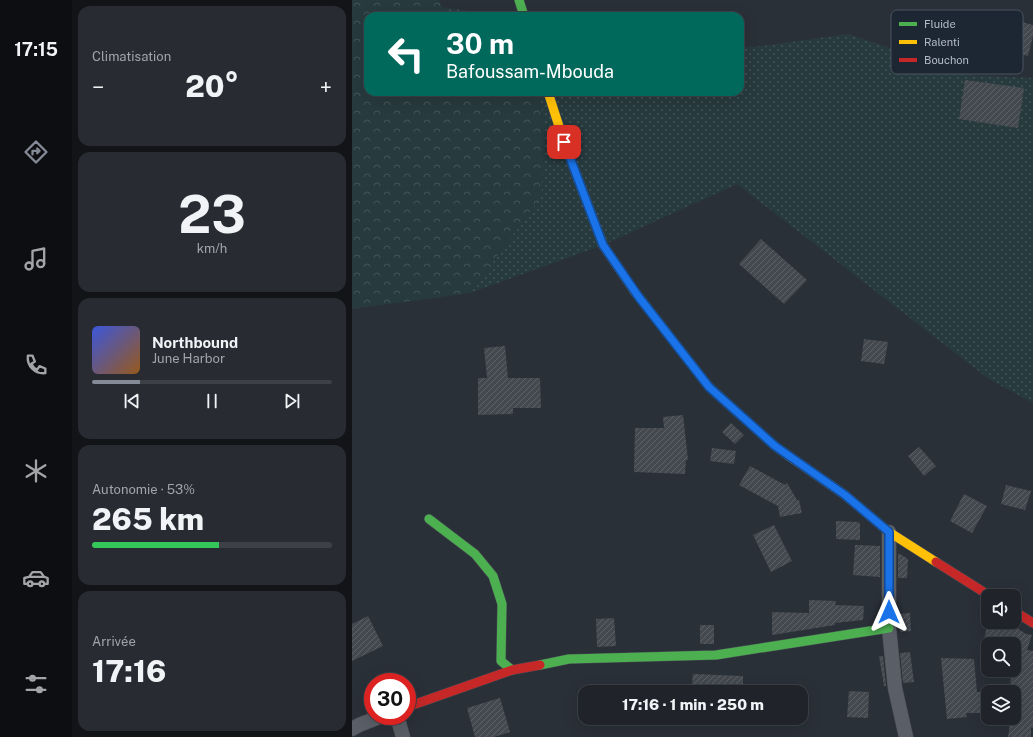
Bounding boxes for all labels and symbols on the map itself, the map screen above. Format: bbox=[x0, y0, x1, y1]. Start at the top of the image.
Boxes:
legend bbox=[891, 10, 1023, 74]
text: Fluide bbox=[924, 18, 956, 30]
text: Ralenti bbox=[924, 36, 960, 48]
text: Bouchon bbox=[924, 54, 969, 66]
pin bbox=[547, 125, 581, 159]
position arrow bbox=[868, 591, 910, 633]
speed limit sign: 30 bbox=[364, 673, 416, 725]

